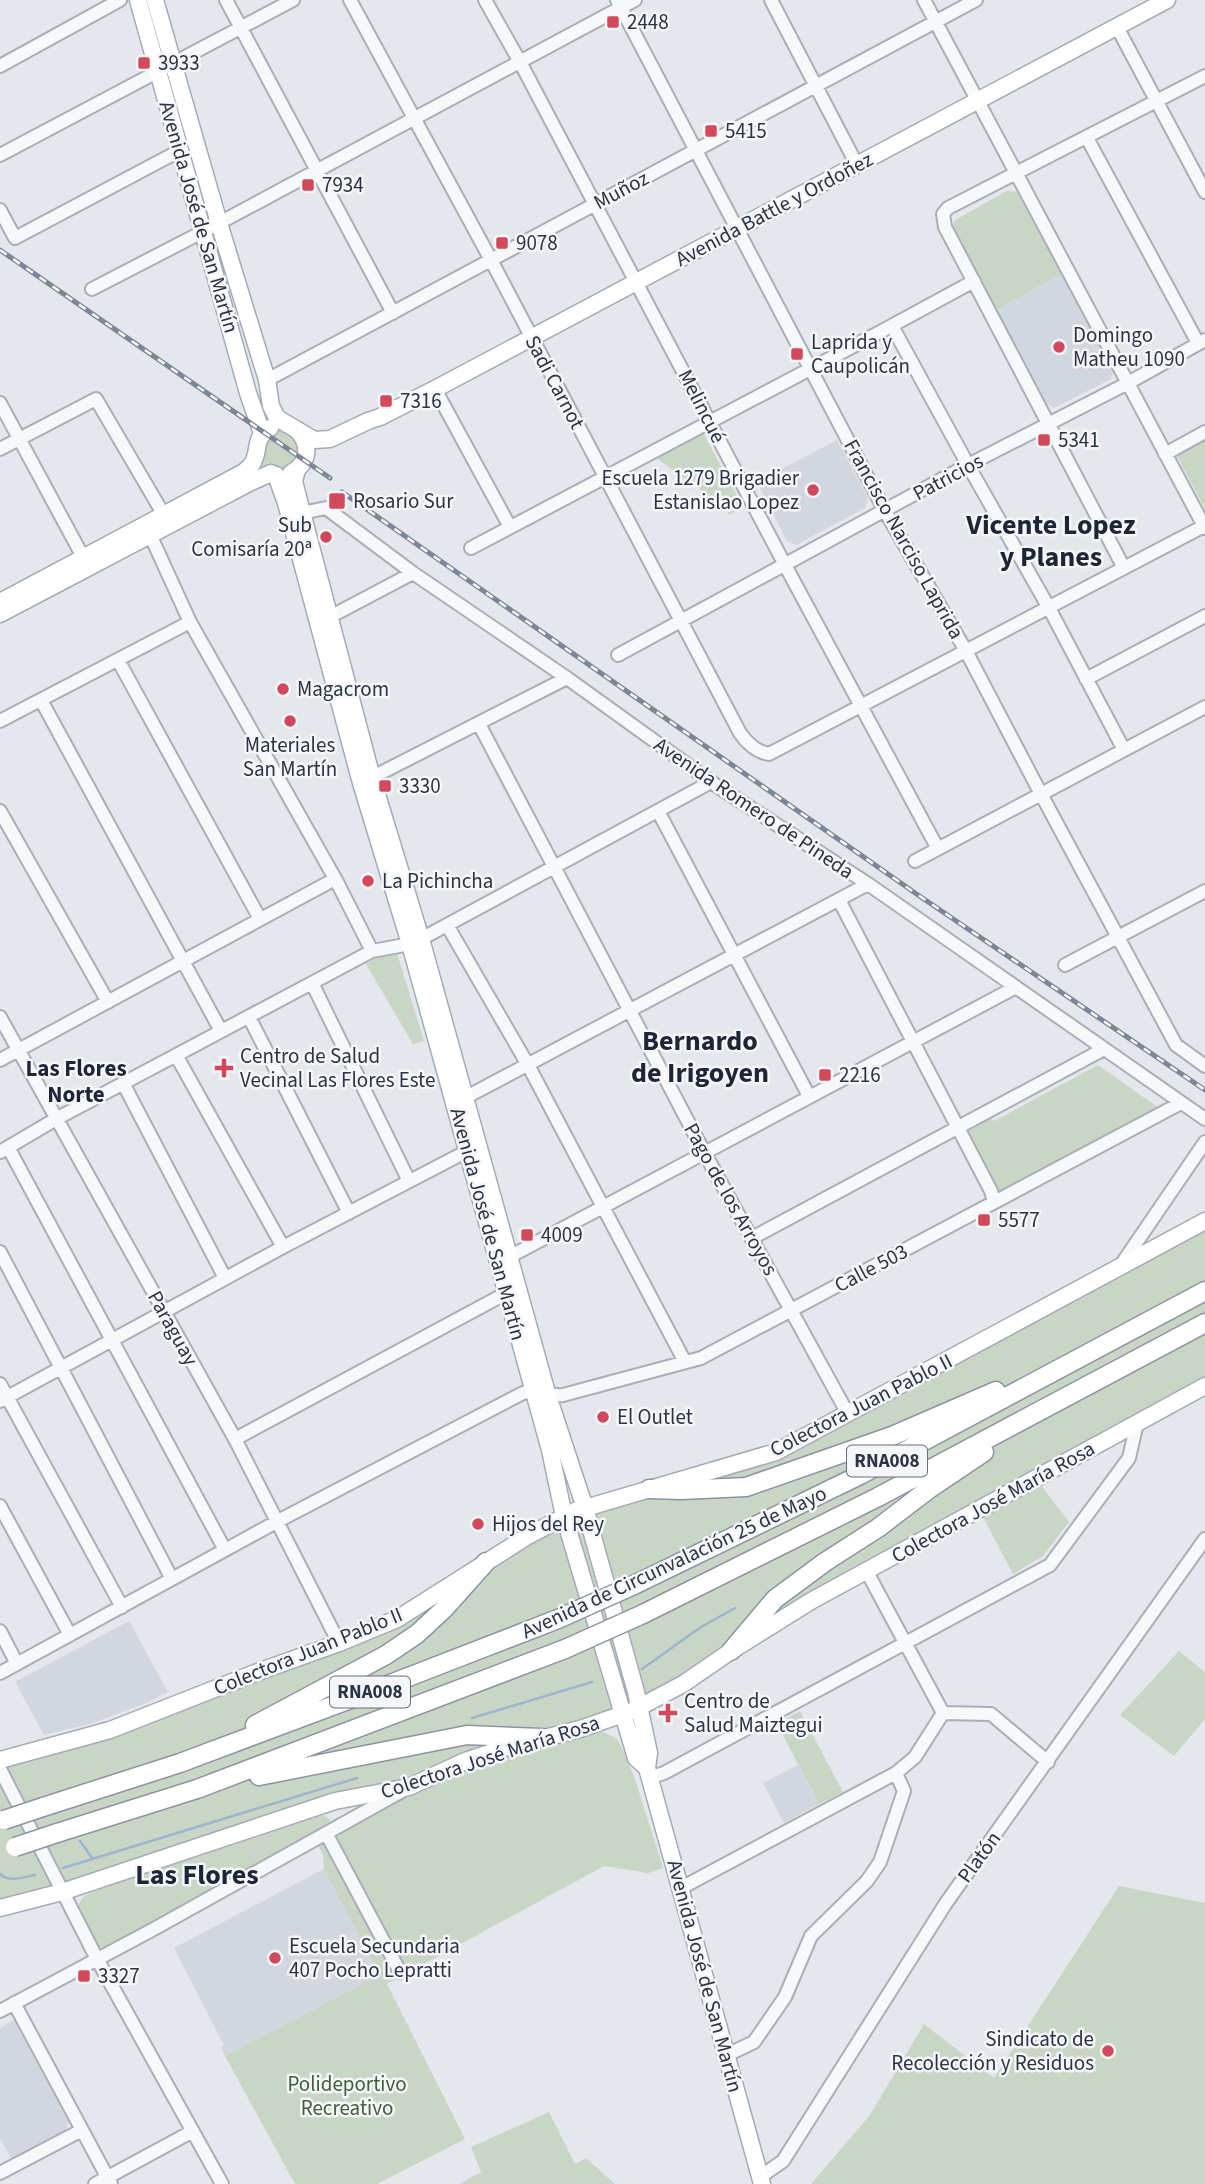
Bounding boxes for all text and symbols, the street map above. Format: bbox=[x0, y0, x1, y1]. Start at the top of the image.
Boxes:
place label: 2448 bbox=[627, 7, 669, 37]
marker: 2448 bbox=[605, 14, 621, 30]
place label: 3933 bbox=[158, 48, 200, 78]
marker: 3933 bbox=[136, 55, 152, 71]
street label: Avenida José de San Martín bbox=[152, 98, 246, 336]
place label: 5415 bbox=[725, 116, 767, 146]
marker: 5415 bbox=[703, 123, 719, 139]
street label: Avenida Battle y Ordoñez bbox=[670, 144, 878, 274]
street label: Muñoz bbox=[588, 163, 654, 217]
place label: 7934 bbox=[322, 170, 364, 200]
marker: 7934 bbox=[300, 177, 316, 193]
place label: 9078 bbox=[516, 228, 558, 258]
marker: 9078 bbox=[494, 235, 510, 251]
place label: Domingo Matheu 1090 bbox=[1073, 320, 1185, 374]
place label: Laprida y Caupolicán bbox=[811, 327, 910, 381]
street label: Sadi Carnot bbox=[518, 330, 592, 434]
marker: Domingo Matheu 1090 bbox=[1051, 339, 1067, 355]
marker: Laprida y Caupolicán bbox=[789, 346, 805, 362]
street label: Melincué bbox=[671, 364, 733, 448]
place label: 7316 bbox=[400, 386, 442, 416]
marker: 7316 bbox=[378, 393, 394, 409]
place label: 5341 bbox=[1058, 425, 1100, 455]
marker: 5341 bbox=[1036, 432, 1052, 448]
street label: Francisco Narciso Laprida bbox=[836, 434, 972, 644]
street label: Patricios bbox=[908, 446, 989, 508]
place label: Escuela 1279 Brigadier Estanislao Lopez bbox=[601, 463, 800, 517]
marker: Escuela 1279 Brigadier Estanislao Lopez bbox=[805, 482, 821, 498]
place label: Rosario Sur bbox=[353, 486, 454, 516]
marker: Rosario Sur bbox=[327, 491, 347, 511]
district label: Vicente Lopez y Planes bbox=[965, 505, 1136, 577]
place label: Sub Comisaría 20ª bbox=[191, 510, 312, 564]
marker: Sub Comisaría 20ª bbox=[318, 529, 334, 545]
place label: Magacrom bbox=[297, 674, 389, 704]
marker: Magacrom bbox=[275, 681, 291, 697]
marker: Materiales San Martín bbox=[282, 713, 298, 729]
place label: Materiales San Martín bbox=[243, 730, 337, 784]
street label: Avenida Romero de Pineda bbox=[648, 730, 860, 886]
place label: 3330 bbox=[399, 771, 441, 801]
marker: 3330 bbox=[377, 778, 393, 794]
place label: La Pichincha bbox=[382, 866, 493, 896]
marker: La Pichincha bbox=[360, 873, 376, 889]
district label: Bernardo de Irigoyen bbox=[631, 1021, 769, 1093]
place label: Centro de Salud Vecinal Las Flores Este bbox=[240, 1041, 435, 1095]
district label: Las Flores Norte bbox=[25, 1052, 127, 1111]
marker: Centro de Salud Vecinal Las Flores Este bbox=[214, 1058, 234, 1078]
place label: 2216 bbox=[839, 1060, 881, 1090]
marker: 2216 bbox=[817, 1067, 833, 1083]
street label: Avenida José de San Martín bbox=[442, 1104, 534, 1344]
street label: Pago de los Arroyos bbox=[677, 1117, 786, 1281]
place label: 5577 bbox=[998, 1205, 1040, 1235]
marker: 5577 bbox=[976, 1212, 992, 1228]
place label: 4009 bbox=[541, 1220, 583, 1250]
marker: 4009 bbox=[519, 1227, 535, 1243]
street label: Calle 503 bbox=[829, 1236, 913, 1300]
street label: Paraguay bbox=[140, 1285, 206, 1371]
street label: Colectora Juan Pablo II bbox=[765, 1346, 957, 1464]
place label: El Outlet bbox=[617, 1402, 693, 1432]
marker: El Outlet bbox=[595, 1409, 611, 1425]
street label: Colectora José María Rosa bbox=[886, 1433, 1100, 1571]
road number: RNA008 bbox=[847, 1446, 927, 1476]
street label: Avenida de Circunvalación 25 de Mayo bbox=[517, 1478, 831, 1646]
place label: Hijos del Rey bbox=[492, 1509, 604, 1539]
marker: Hijos del Rey bbox=[470, 1516, 486, 1532]
street label: Colectora Juan Pablo II bbox=[209, 1599, 407, 1703]
road number: RNA008 bbox=[330, 1676, 410, 1708]
place label: Centro de Salud Maiztegui bbox=[684, 1686, 823, 1740]
marker: Centro de Salud Maiztegui bbox=[658, 1703, 678, 1723]
street label: Colectora José María Rosa bbox=[377, 1707, 603, 1807]
street label: Platón bbox=[950, 1825, 1008, 1889]
district label: Las Flores bbox=[135, 1855, 259, 1895]
street label: Avenida José de San Martín bbox=[659, 1856, 751, 2096]
place label: Escuela Secundaria 407 Pocho Lepratti bbox=[289, 1931, 460, 1985]
marker: Escuela Secundaria 407 Pocho Lepratti bbox=[267, 1950, 283, 1966]
place label: 3327 bbox=[98, 1961, 140, 1991]
marker: 3327 bbox=[76, 1968, 92, 1984]
place label: Sindicato de Recolección y Residuos bbox=[891, 2024, 1094, 2078]
marker: Sindicato de Recolección y Residuos bbox=[1100, 2043, 1116, 2059]
park label: Polideportivo Recreativo bbox=[287, 2069, 407, 2123]

